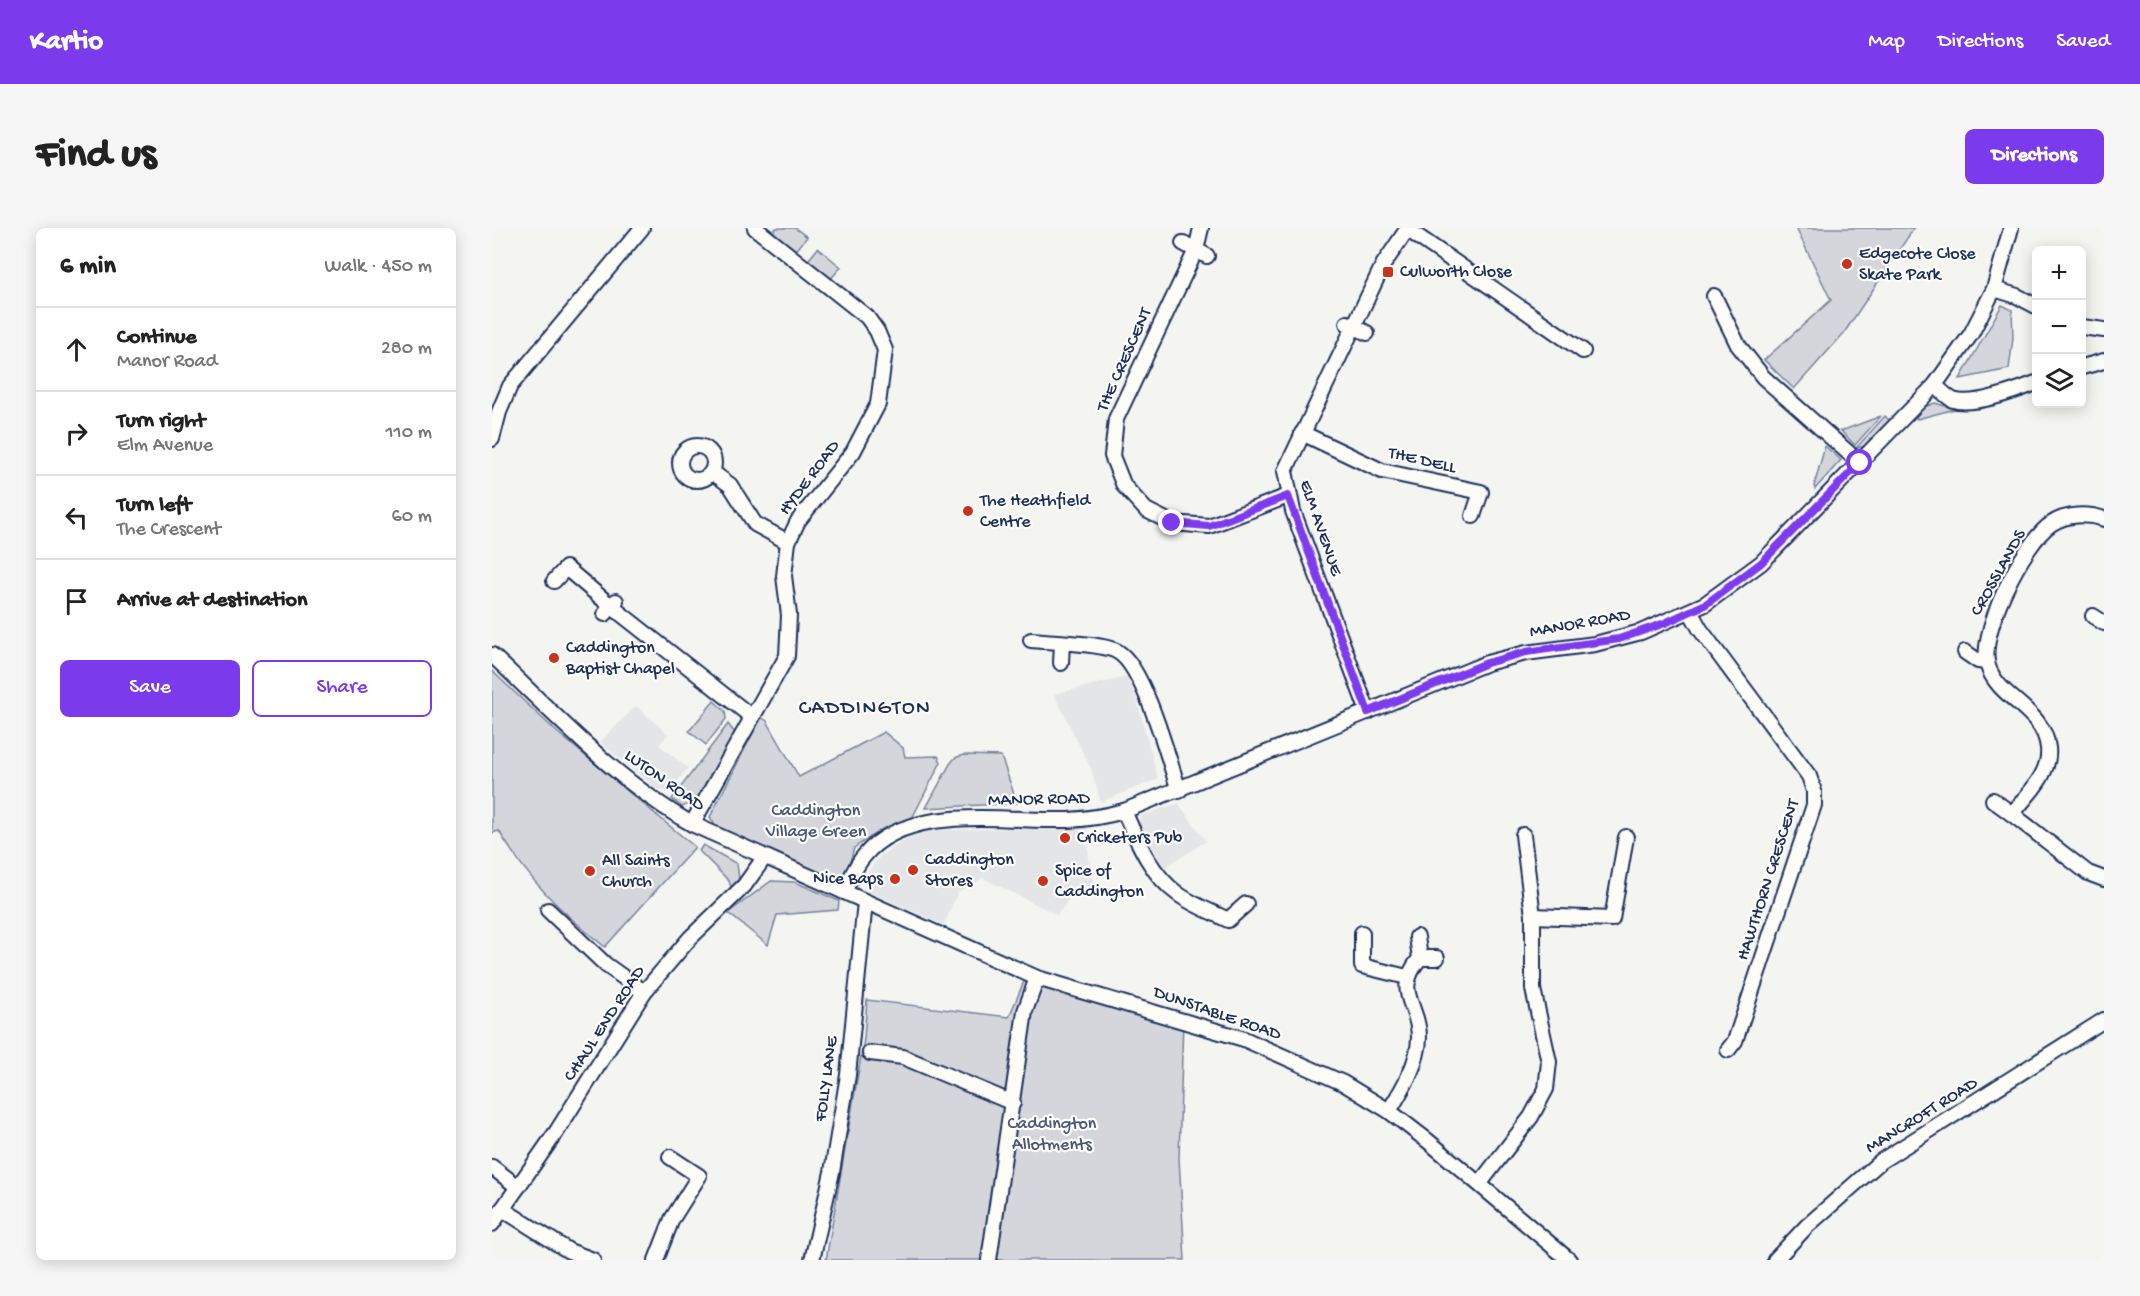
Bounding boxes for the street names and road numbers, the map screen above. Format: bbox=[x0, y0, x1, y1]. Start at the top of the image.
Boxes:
street label: THE CRESCENT bbox=[1092, 304, 1158, 416]
street label: HYDE ROAD bbox=[775, 436, 845, 520]
street label: THE DELL bbox=[1385, 443, 1459, 479]
street label: ELM AVENUE bbox=[1294, 477, 1346, 579]
street label: CROSSLANDS bbox=[1967, 525, 2032, 620]
street label: MANOR ROAD bbox=[1528, 605, 1632, 643]
street label: LUTON ROAD bbox=[620, 746, 708, 817]
street label: MANOR ROAD bbox=[988, 789, 1090, 811]
street label: HAWTHORN CRESCENT bbox=[1733, 796, 1805, 963]
street label: CHAUL END ROAD bbox=[560, 962, 650, 1086]
street label: DUNSTABLE ROAD bbox=[1149, 982, 1284, 1046]
street label: FOLLY LANE bbox=[810, 1034, 843, 1124]
street label: MANCROFT ROAD bbox=[1862, 1073, 1982, 1159]

